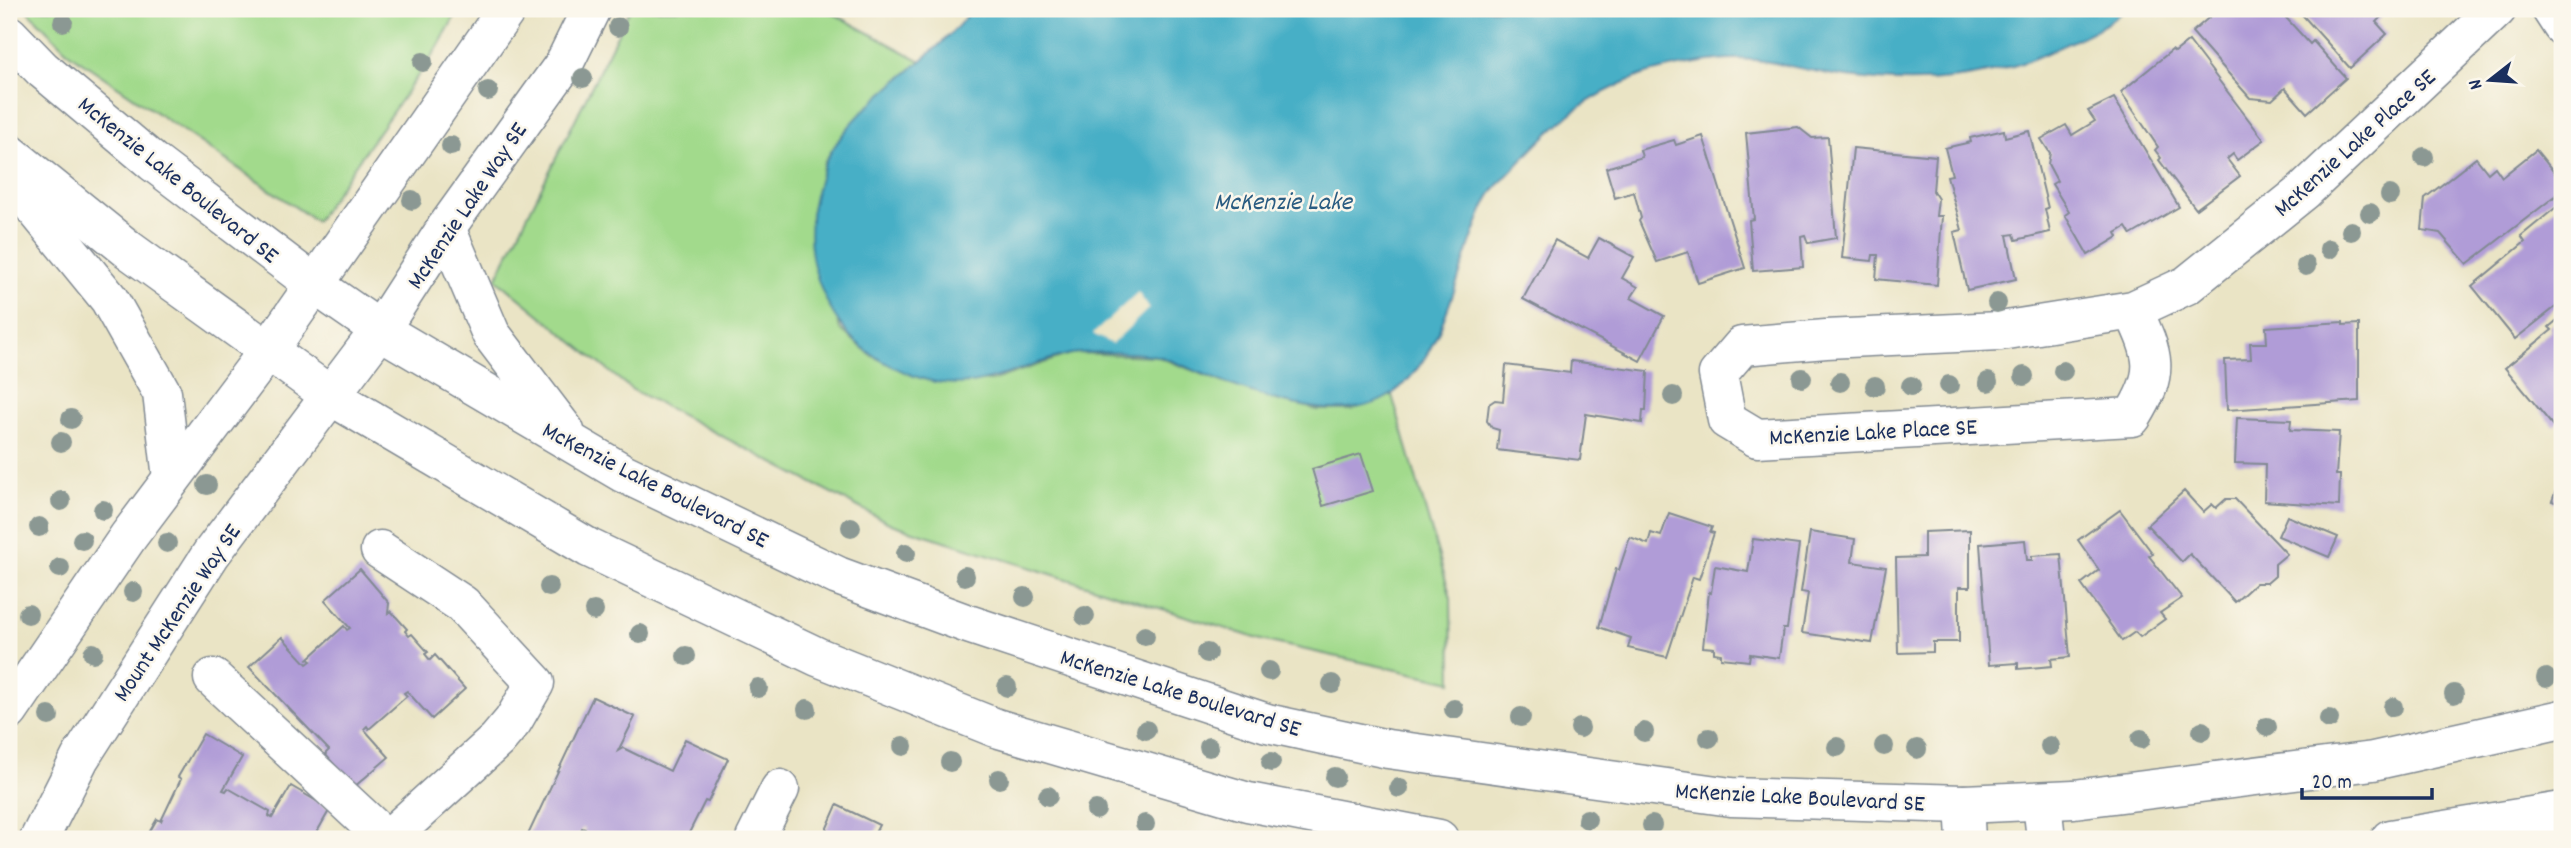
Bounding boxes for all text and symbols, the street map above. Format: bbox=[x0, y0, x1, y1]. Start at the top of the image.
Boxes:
north arrow bbox=[2456, 46, 2526, 116]
street label: McKenzie Lake Place SE bbox=[2267, 62, 2445, 226]
text: N bbox=[2463, 76, 2491, 92]
street label: McKenzie Lake Boulevard SE bbox=[69, 89, 285, 273]
street label: McKenzie Lake Way SE bbox=[400, 116, 537, 297]
water label: McKenzie Lake bbox=[1214, 185, 1354, 222]
street label: McKenzie Lake Place SE bbox=[1768, 412, 1978, 456]
street label: McKenzie Lake Boulevard SE bbox=[536, 415, 774, 559]
street label: Mount McKenzie Way SE bbox=[106, 518, 251, 710]
street label: McKenzie Lake Boulevard SE bbox=[1056, 642, 1305, 748]
scale bar bbox=[2302, 757, 2431, 801]
text: 20 m bbox=[2312, 769, 2352, 799]
street label: McKenzie Lake Boulevard SE bbox=[1674, 775, 1926, 823]

